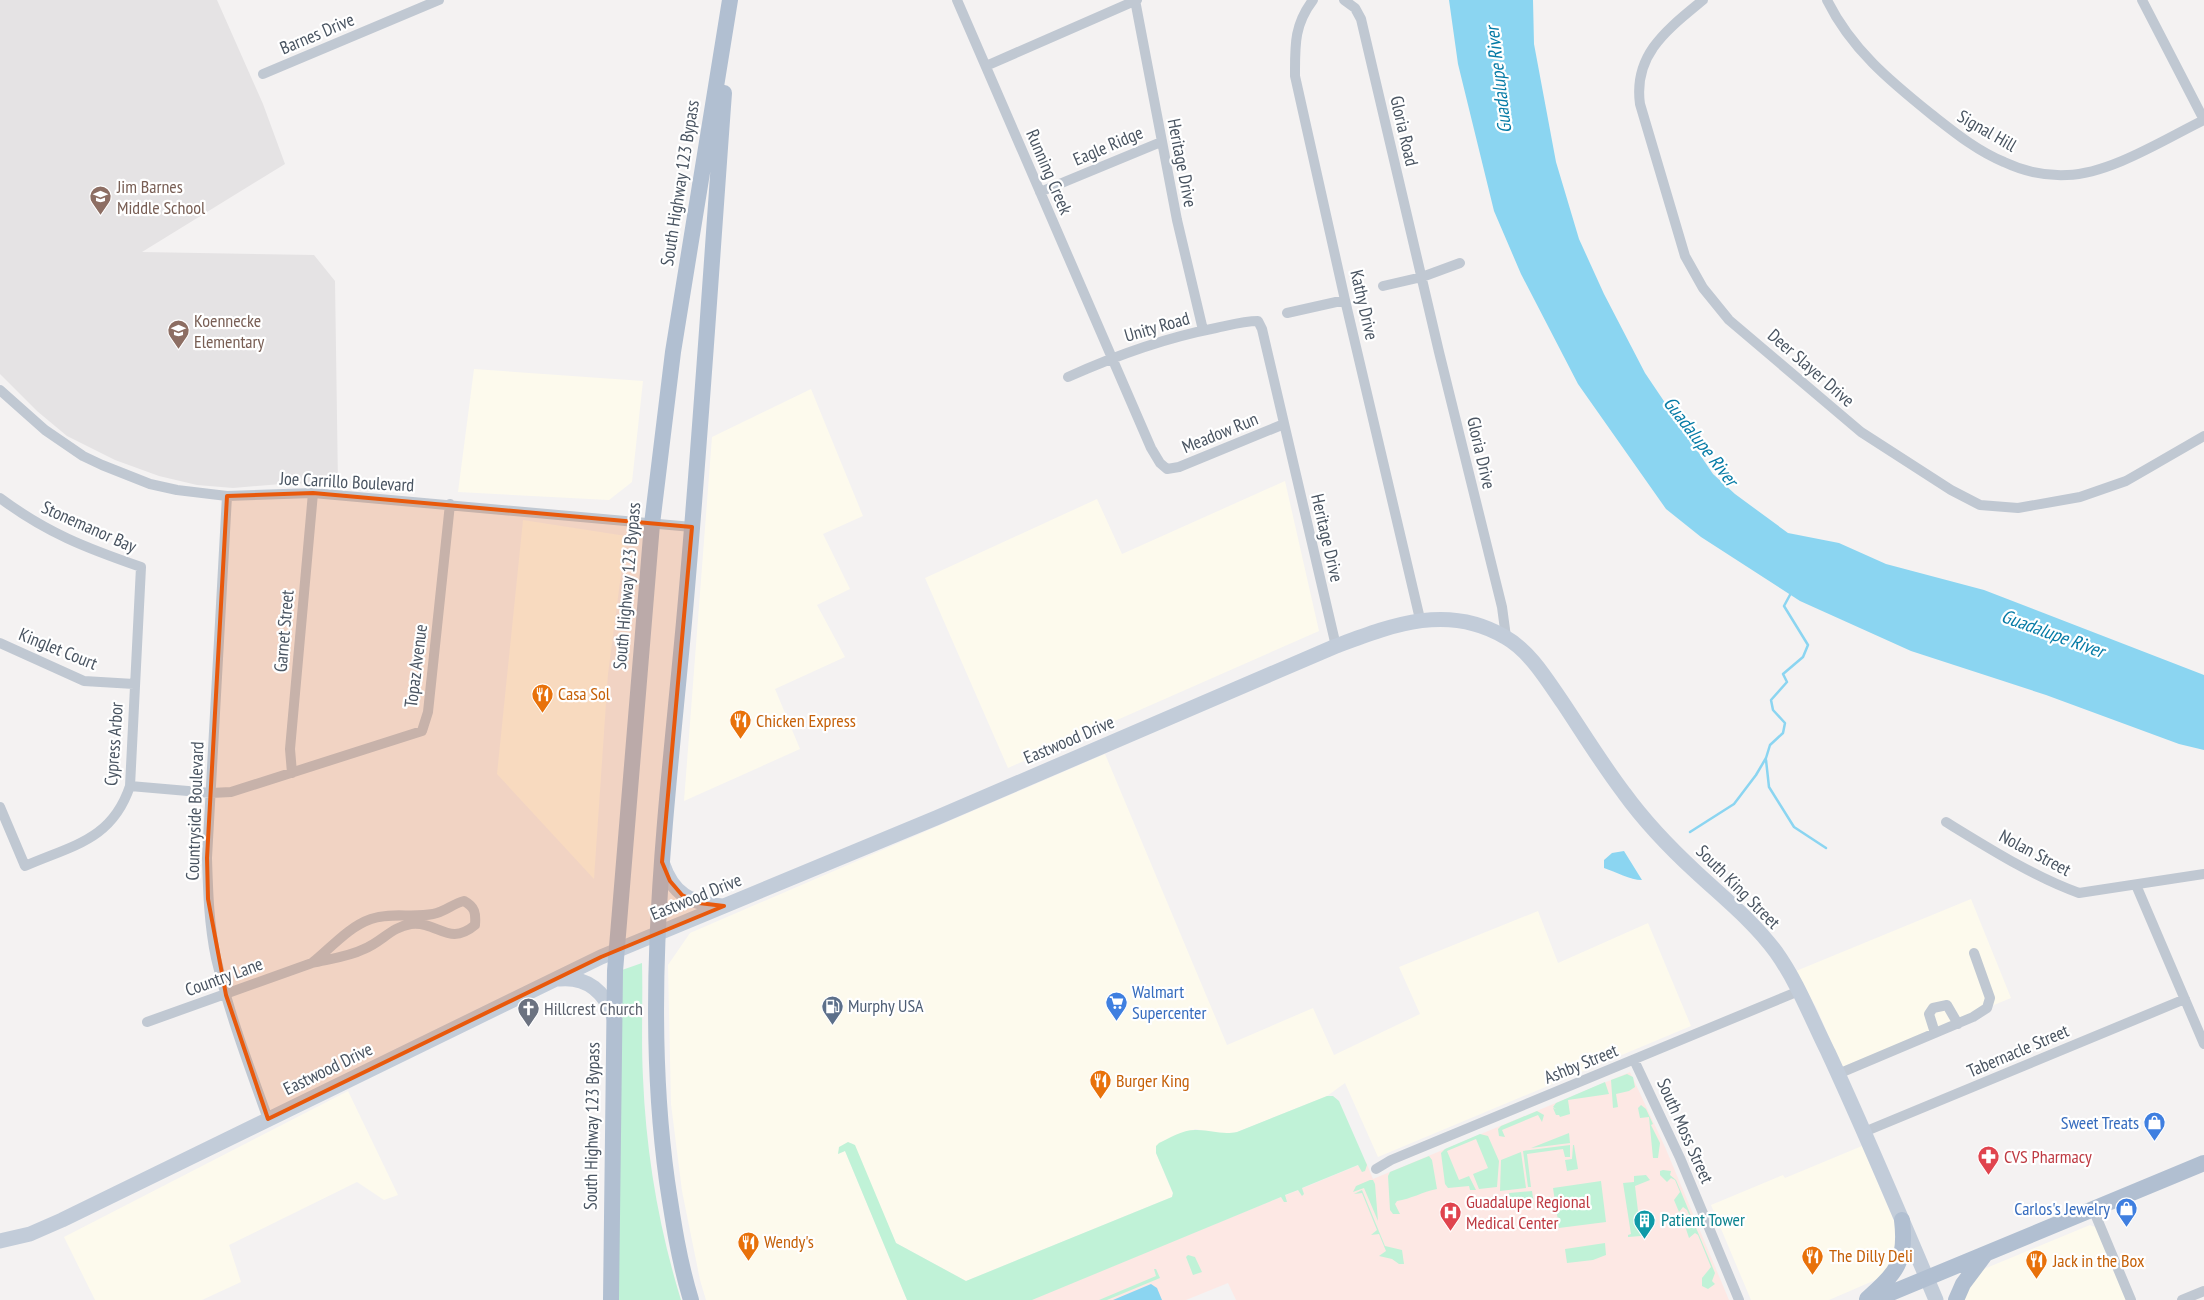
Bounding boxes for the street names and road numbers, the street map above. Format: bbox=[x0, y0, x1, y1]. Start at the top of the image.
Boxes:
street label: Barnes Drive bbox=[276, 8, 357, 59]
street label: Gloria Road bbox=[1385, 94, 1424, 168]
street label: South Highway 123 Bypass bbox=[655, 98, 704, 268]
street label: Signal Hill bbox=[1954, 104, 2022, 157]
street label: Heritage Drive bbox=[1163, 117, 1202, 209]
street label: Eagle Ridge bbox=[1069, 121, 1146, 171]
street label: Running Creek bbox=[1021, 126, 1078, 218]
street label: Kathy Drive bbox=[1345, 268, 1384, 342]
street label: Unity Road bbox=[1122, 306, 1192, 347]
street label: Deer Slayer Drive bbox=[1763, 324, 1860, 412]
street label: Meadow Run bbox=[1178, 407, 1261, 458]
street label: Gloria Drive bbox=[1462, 415, 1501, 491]
street label: Joe Carrillo Boulevard bbox=[278, 466, 415, 497]
street label: Heritage Drive bbox=[1306, 492, 1349, 584]
street label: Stonemanor Bay bbox=[38, 495, 140, 558]
street label: South Highway 123 Bypass bbox=[608, 501, 645, 670]
street label: Garnet Street bbox=[268, 589, 299, 673]
street label: Kinglet Court bbox=[16, 622, 101, 675]
street label: Topaz Avenue bbox=[399, 623, 432, 709]
street label: Cypress Arbor bbox=[99, 701, 128, 787]
street label: Eastwood Drive bbox=[1020, 710, 1118, 769]
street label: Countryside Boulevard bbox=[181, 741, 208, 881]
street label: Nolan Street bbox=[1995, 824, 2075, 881]
street label: South King Street bbox=[1692, 840, 1785, 934]
street label: Eastwood Drive bbox=[647, 868, 745, 925]
street label: Country Lane bbox=[182, 952, 266, 1001]
street label: Tabernacle Street bbox=[1964, 1019, 2072, 1082]
street label: Eastwood Drive bbox=[279, 1037, 376, 1100]
street label: Ashby Street bbox=[1541, 1038, 1621, 1089]
street label: South Highway 123 Bypass bbox=[579, 1042, 604, 1210]
street label: South Moss Street bbox=[1652, 1075, 1719, 1187]

